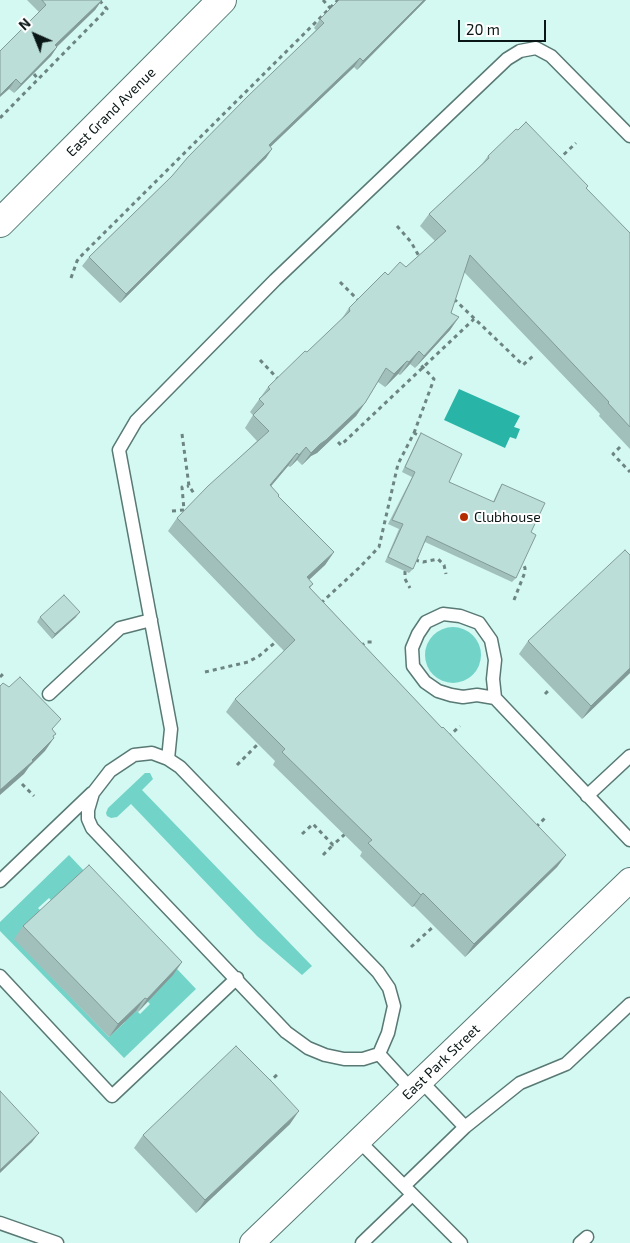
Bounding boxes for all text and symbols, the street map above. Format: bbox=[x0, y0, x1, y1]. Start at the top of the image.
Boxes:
north arrow bbox=[10, 10, 60, 60]
scale bar bbox=[460, 10, 548, 42]
text: N bbox=[15, 14, 34, 33]
text: 20 m bbox=[466, 20, 500, 38]
street label: East Grand Avenue bbox=[63, 64, 159, 160]
place label: Clubhouse bbox=[474, 509, 541, 525]
marker: Clubhouse bbox=[458, 511, 470, 523]
street label: East Park Street bbox=[399, 1021, 483, 1103]

